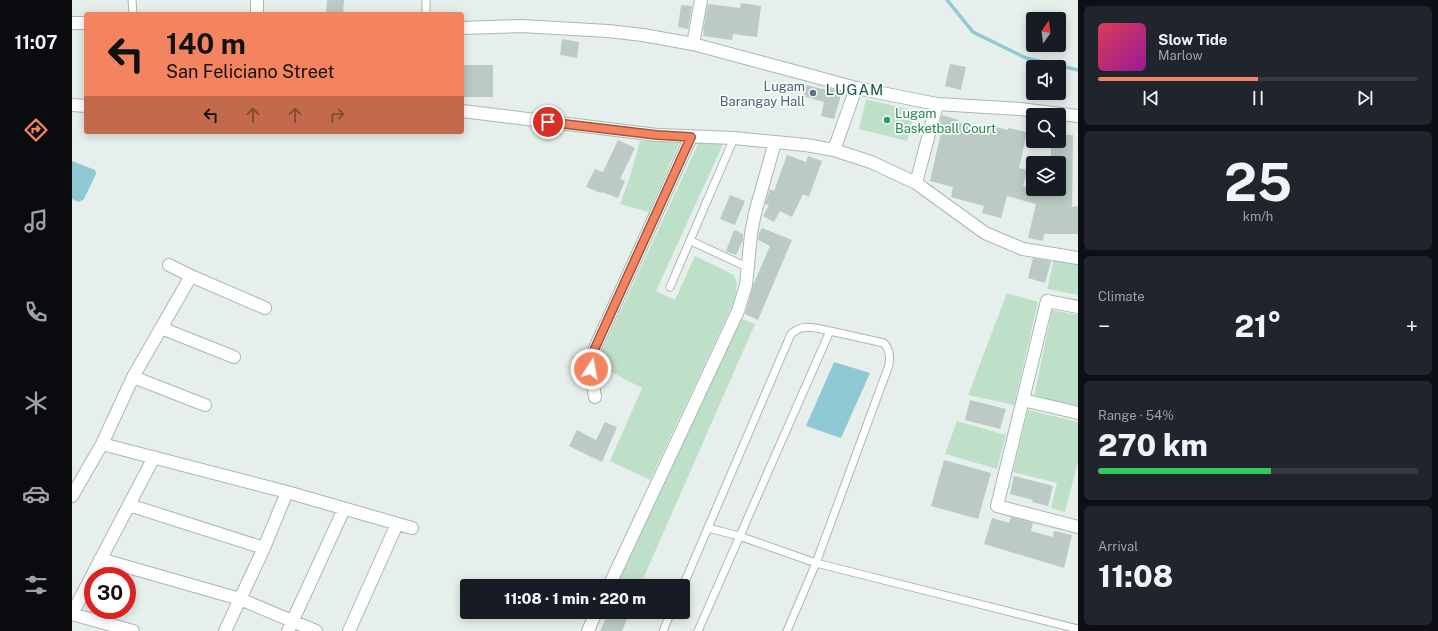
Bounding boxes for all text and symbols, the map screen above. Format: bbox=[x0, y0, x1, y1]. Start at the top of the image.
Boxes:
north arrow bbox=[1026, 12, 1066, 52]
map controls bbox=[1026, 12, 1066, 196]
text: 140 m bbox=[166, 27, 246, 60]
icon: left bbox=[100, 28, 152, 80]
text: Slow Tide bbox=[1158, 31, 1227, 48]
text: 11:07 bbox=[15, 32, 57, 53]
text: Marlow bbox=[1158, 48, 1203, 63]
button: sound bbox=[1026, 60, 1066, 100]
text: San Feliciano Street bbox=[166, 61, 335, 82]
place label: Lugam Barangay Hall bbox=[720, 79, 805, 109]
district label: LUGAM bbox=[826, 81, 884, 98]
icon: previous bbox=[1140, 87, 1162, 109]
icon: pause bbox=[1247, 87, 1269, 109]
icon: next bbox=[1354, 87, 1376, 109]
marker: Lugam Barangay Hall bbox=[808, 88, 818, 98]
icon: left bbox=[200, 104, 222, 126]
icon: ahead bbox=[242, 104, 264, 126]
icon: ahead bbox=[284, 104, 306, 126]
icon: right bbox=[326, 104, 348, 126]
pin bbox=[531, 105, 565, 139]
place label: Lugam Basketball Court bbox=[895, 106, 996, 136]
button: search bbox=[1026, 108, 1066, 148]
icon: arrive bbox=[537, 111, 559, 133]
marker: Lugam Basketball Court bbox=[882, 115, 892, 125]
icon: directions bbox=[22, 116, 50, 144]
text: 25 bbox=[1224, 152, 1292, 213]
button: layers bbox=[1026, 156, 1066, 196]
icon: music bbox=[22, 207, 50, 235]
text: km/h bbox=[1243, 209, 1273, 224]
text: Climate bbox=[1098, 289, 1145, 304]
icon: phone bbox=[22, 298, 50, 326]
text: 21° bbox=[1234, 308, 1282, 344]
text: − bbox=[1098, 313, 1110, 339]
text: + bbox=[1406, 313, 1418, 339]
position arrow bbox=[570, 348, 612, 390]
icon: climate bbox=[22, 389, 50, 417]
text: Range · 54% bbox=[1098, 408, 1174, 423]
text: 270 km bbox=[1098, 427, 1208, 463]
icon: car bbox=[22, 480, 50, 508]
text: Arrival bbox=[1098, 539, 1138, 554]
text: 11:08 bbox=[1098, 558, 1173, 594]
speed limit sign: 30 bbox=[84, 567, 136, 619]
icon: filters bbox=[22, 571, 50, 599]
text: 11:08 · 1 min · 220 m bbox=[504, 590, 646, 607]

